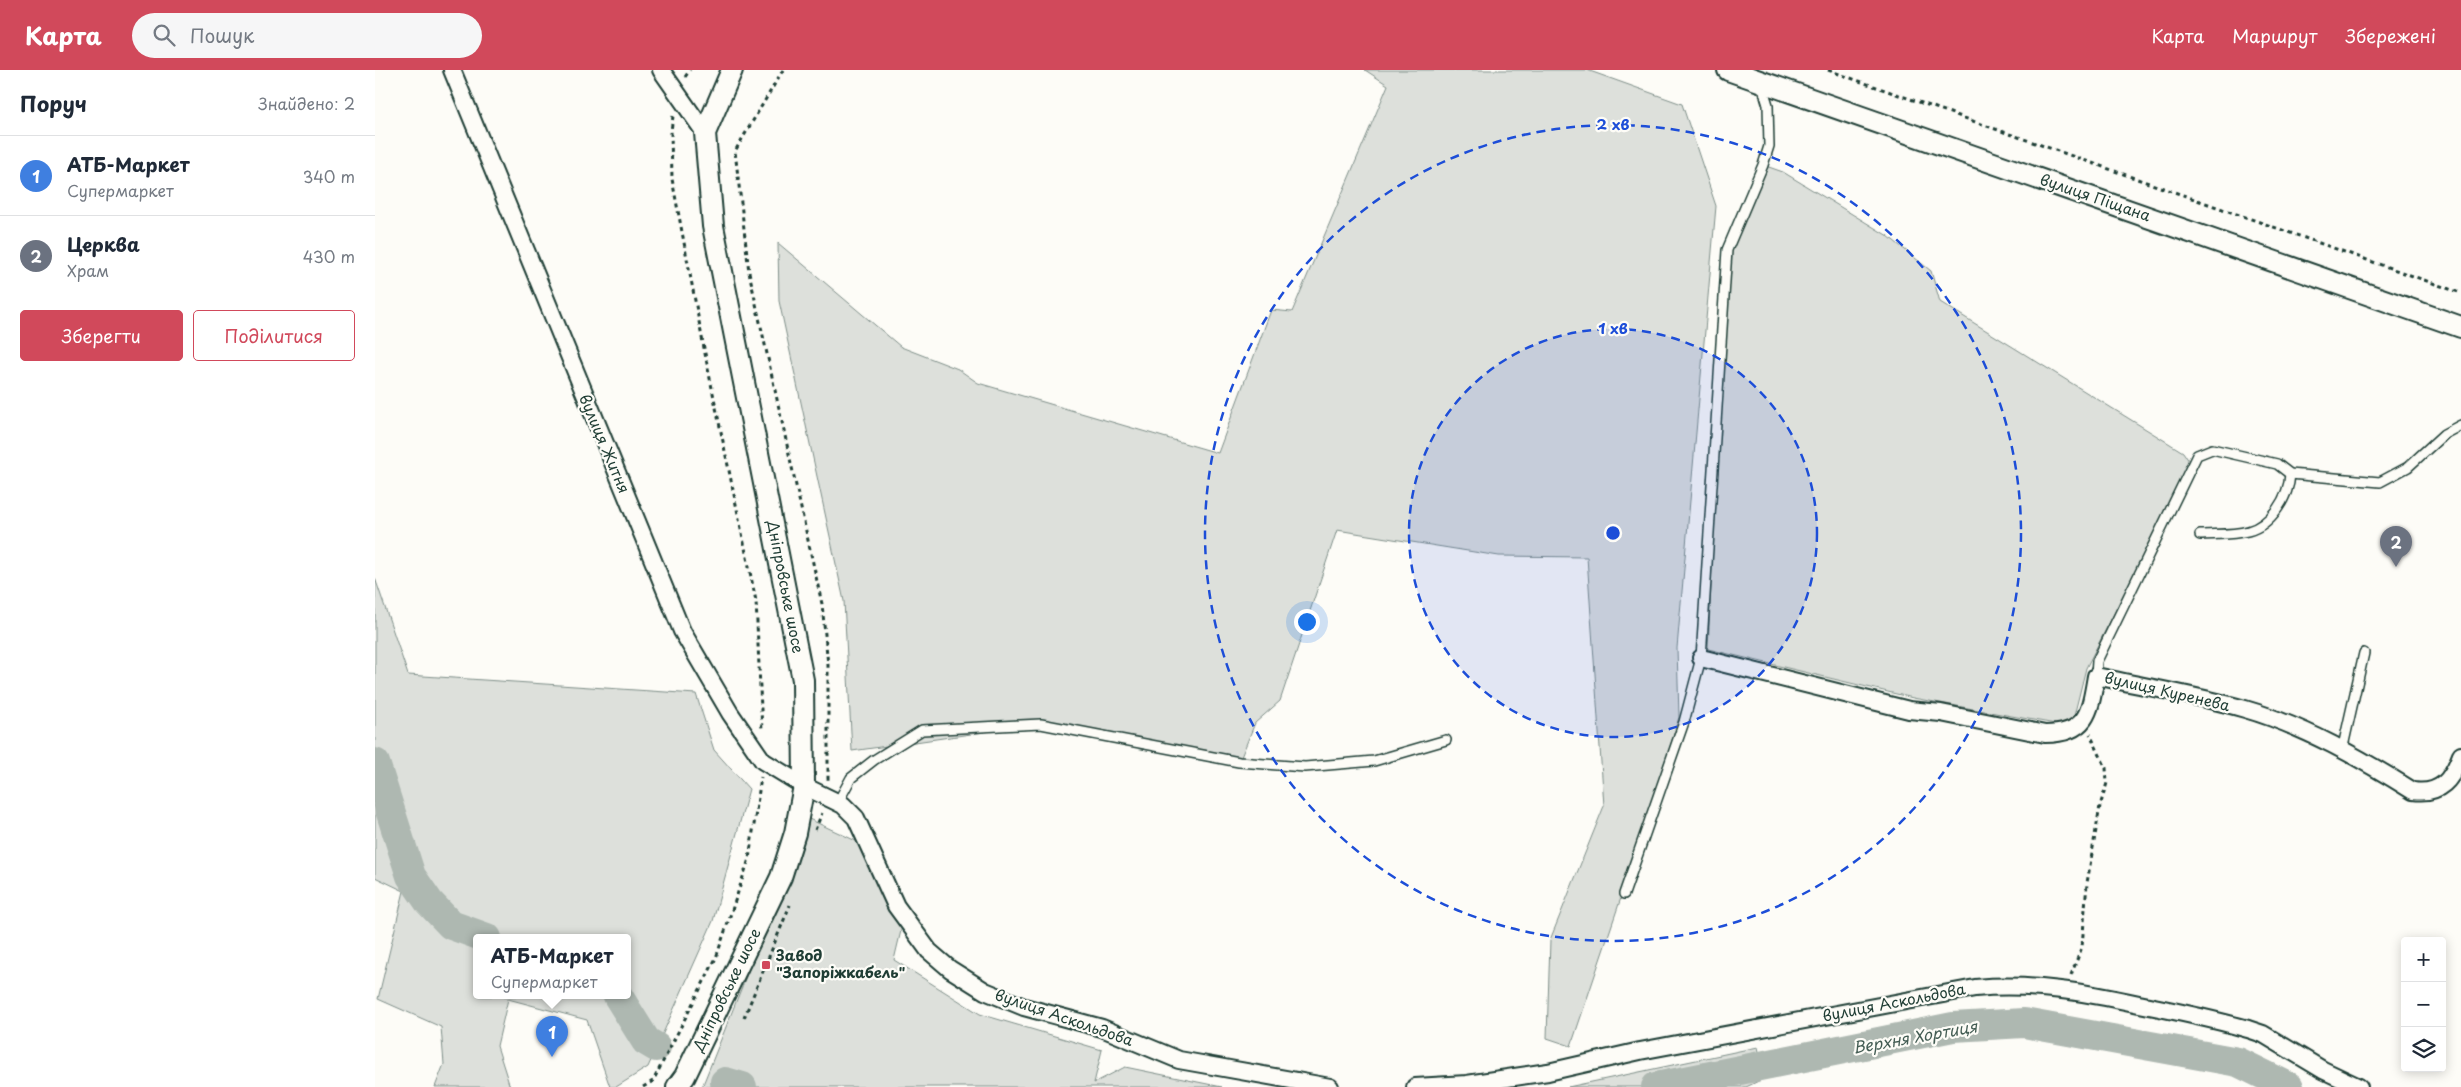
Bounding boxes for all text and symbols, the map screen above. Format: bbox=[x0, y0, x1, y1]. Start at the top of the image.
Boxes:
search box bbox=[132, 13, 482, 58]
text: Карта bbox=[25, 17, 102, 53]
icon: search bbox=[150, 21, 178, 49]
text: Пошук bbox=[190, 21, 254, 49]
text: Карта bbox=[2151, 22, 2204, 49]
text: Маршрут bbox=[2232, 22, 2317, 49]
text: Збережені bbox=[2345, 22, 2436, 49]
text: Поруч bbox=[20, 87, 87, 119]
text: Знайдено: 2 bbox=[258, 91, 355, 115]
text: 2 хв bbox=[1597, 112, 1629, 135]
text: АТБ-Маркет bbox=[67, 150, 190, 178]
text: 1 bbox=[32, 164, 40, 188]
text: 340 m bbox=[303, 164, 355, 188]
street label: вулиця Піщана bbox=[2037, 167, 2155, 226]
text: Супермаркет bbox=[67, 178, 174, 202]
text: Церква bbox=[67, 230, 140, 258]
text: 2 bbox=[30, 244, 42, 268]
text: 430 m bbox=[303, 244, 355, 268]
text: Храм bbox=[67, 258, 109, 282]
button: Зберегти bbox=[20, 310, 183, 361]
button: Поділитися bbox=[193, 310, 355, 361]
text: 1 хв bbox=[1598, 316, 1628, 339]
street label: вулиця Житня bbox=[574, 390, 637, 497]
street label: Дніпровське шосе bbox=[762, 517, 811, 655]
centre of rings bbox=[1604, 524, 1622, 542]
pin: 2 bbox=[2380, 526, 2412, 567]
your location bbox=[1294, 609, 1320, 635]
street label: вулиця Куренева bbox=[2102, 665, 2233, 716]
street label: Дніпровське шосе bbox=[685, 924, 766, 1056]
popup bbox=[473, 934, 631, 999]
map controls bbox=[2401, 937, 2446, 1072]
button: + bbox=[2401, 937, 2446, 982]
text: АТБ-Маркет bbox=[491, 941, 613, 969]
place label: Завод "Запоріжкабель" bbox=[775, 943, 906, 983]
marker: Завод "Запоріжкабель" bbox=[760, 959, 772, 971]
text: Супермаркет bbox=[491, 969, 598, 993]
street label: вулиця Аскольдова bbox=[1820, 976, 1968, 1027]
street label: вулиця Аскольдова bbox=[992, 982, 1137, 1051]
button: − bbox=[2401, 982, 2446, 1027]
water label: Верхня Хортиця bbox=[1851, 1013, 1980, 1059]
pin: 1 bbox=[536, 1016, 568, 1057]
button: layers bbox=[2401, 1027, 2446, 1072]

